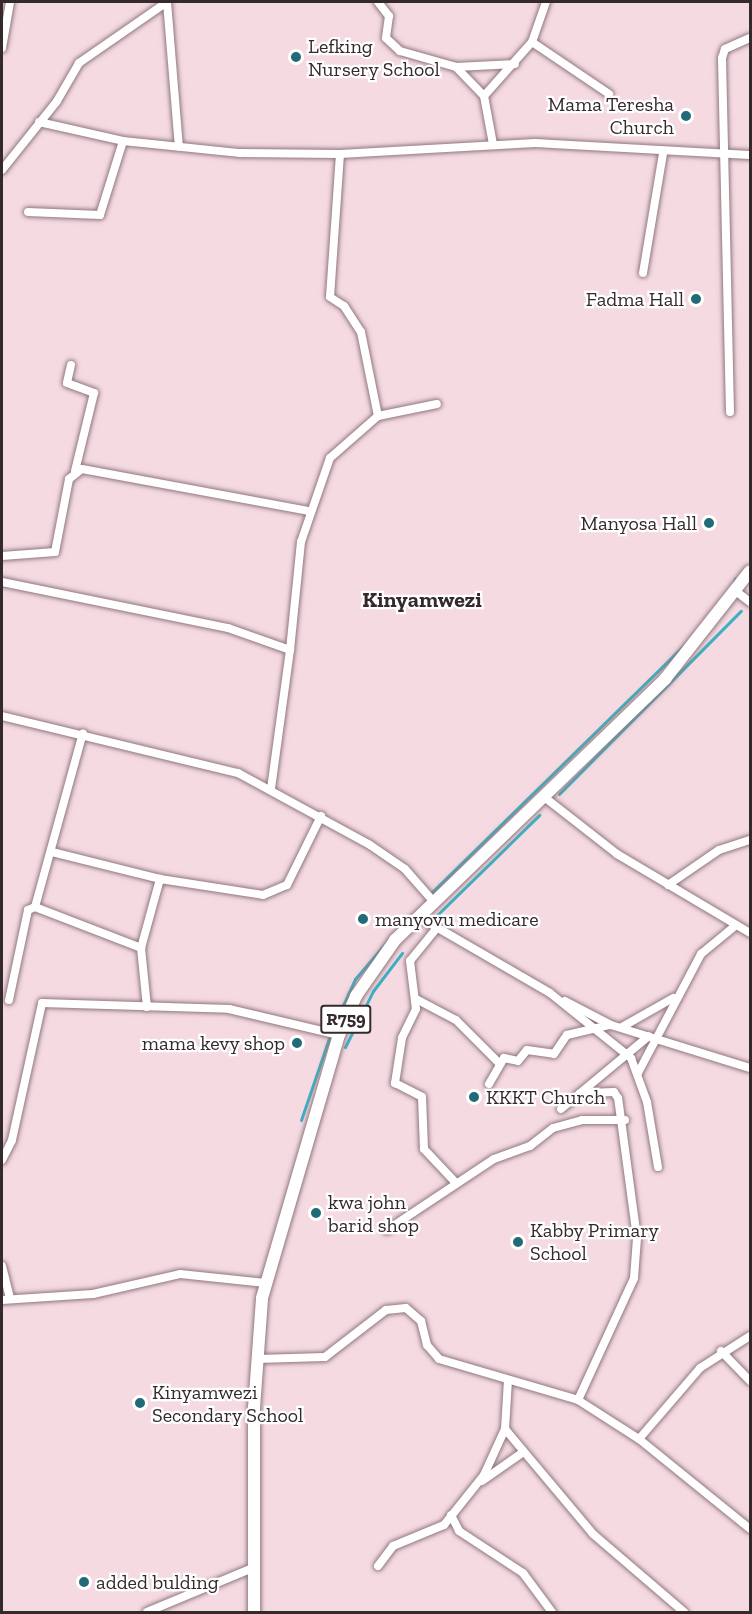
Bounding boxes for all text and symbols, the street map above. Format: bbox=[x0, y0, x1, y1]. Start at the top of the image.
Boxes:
place label: Lefking Nursery School bbox=[308, 34, 440, 81]
marker: Lefking Nursery School bbox=[289, 50, 303, 64]
place label: Mama Teresha Church bbox=[548, 92, 674, 139]
marker: Mama Teresha Church bbox=[679, 109, 693, 123]
place label: Fadma Hall bbox=[586, 287, 684, 311]
marker: Fadma Hall bbox=[689, 292, 703, 306]
place label: Manyosa Hall bbox=[581, 511, 697, 535]
marker: Manyosa Hall bbox=[702, 516, 716, 530]
district label: Kinyamwezi bbox=[362, 587, 482, 613]
place label: manyovu medicare bbox=[375, 907, 539, 931]
marker: manyovu medicare bbox=[356, 912, 370, 926]
road number: R759 bbox=[319, 1004, 373, 1034]
place label: mama kevy shop bbox=[141, 1031, 285, 1055]
marker: mama kevy shop bbox=[290, 1036, 304, 1050]
place label: KKKT Church bbox=[486, 1085, 606, 1109]
marker: KKKT Church bbox=[467, 1090, 481, 1104]
place label: kwa john barid shop bbox=[328, 1190, 419, 1237]
marker: kwa john barid shop bbox=[309, 1206, 323, 1220]
place label: Kabby Primary School bbox=[530, 1218, 659, 1265]
marker: Kabby Primary School bbox=[511, 1235, 525, 1249]
place label: Kinyamwezi Secondary School bbox=[152, 1380, 304, 1427]
marker: Kinyamwezi Secondary School bbox=[133, 1396, 147, 1410]
place label: added bulding bbox=[96, 1570, 219, 1594]
marker: added bulding bbox=[77, 1575, 91, 1589]

